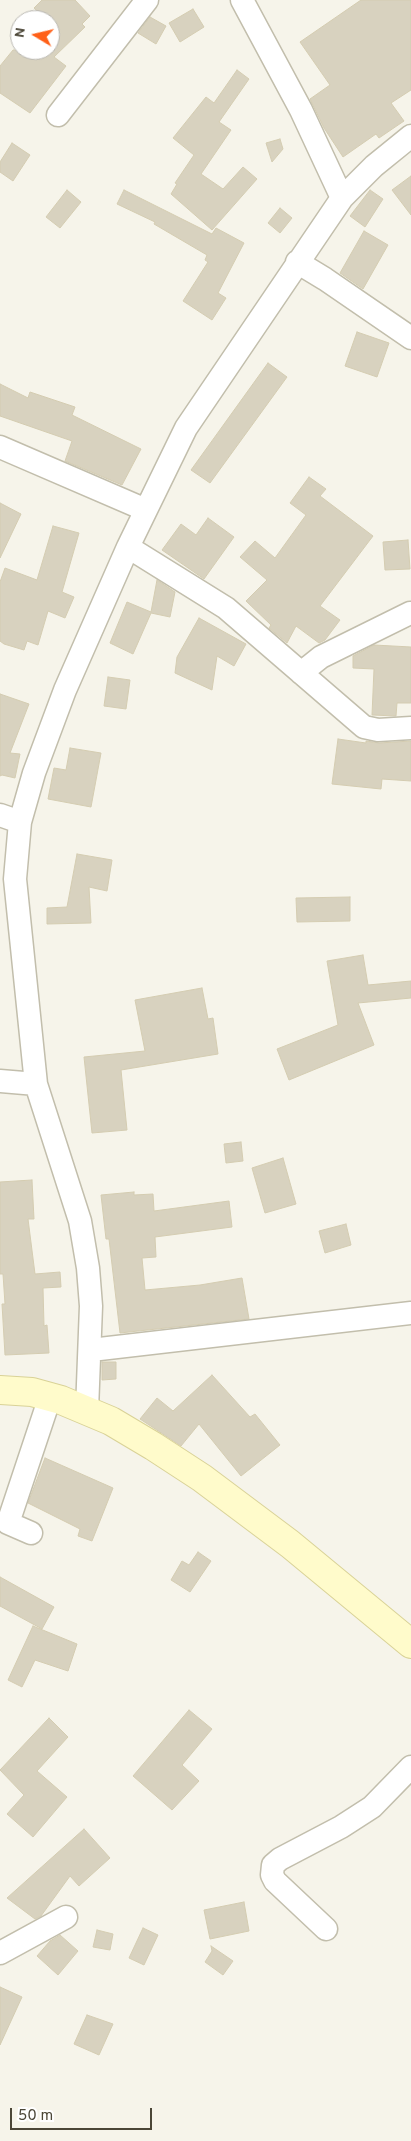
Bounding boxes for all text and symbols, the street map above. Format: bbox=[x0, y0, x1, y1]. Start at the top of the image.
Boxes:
north arrow bbox=[10, 10, 60, 60]
text: N bbox=[11, 26, 30, 39]
scale bar bbox=[12, 2098, 155, 2130]
text: 50 m bbox=[18, 2107, 53, 2126]

